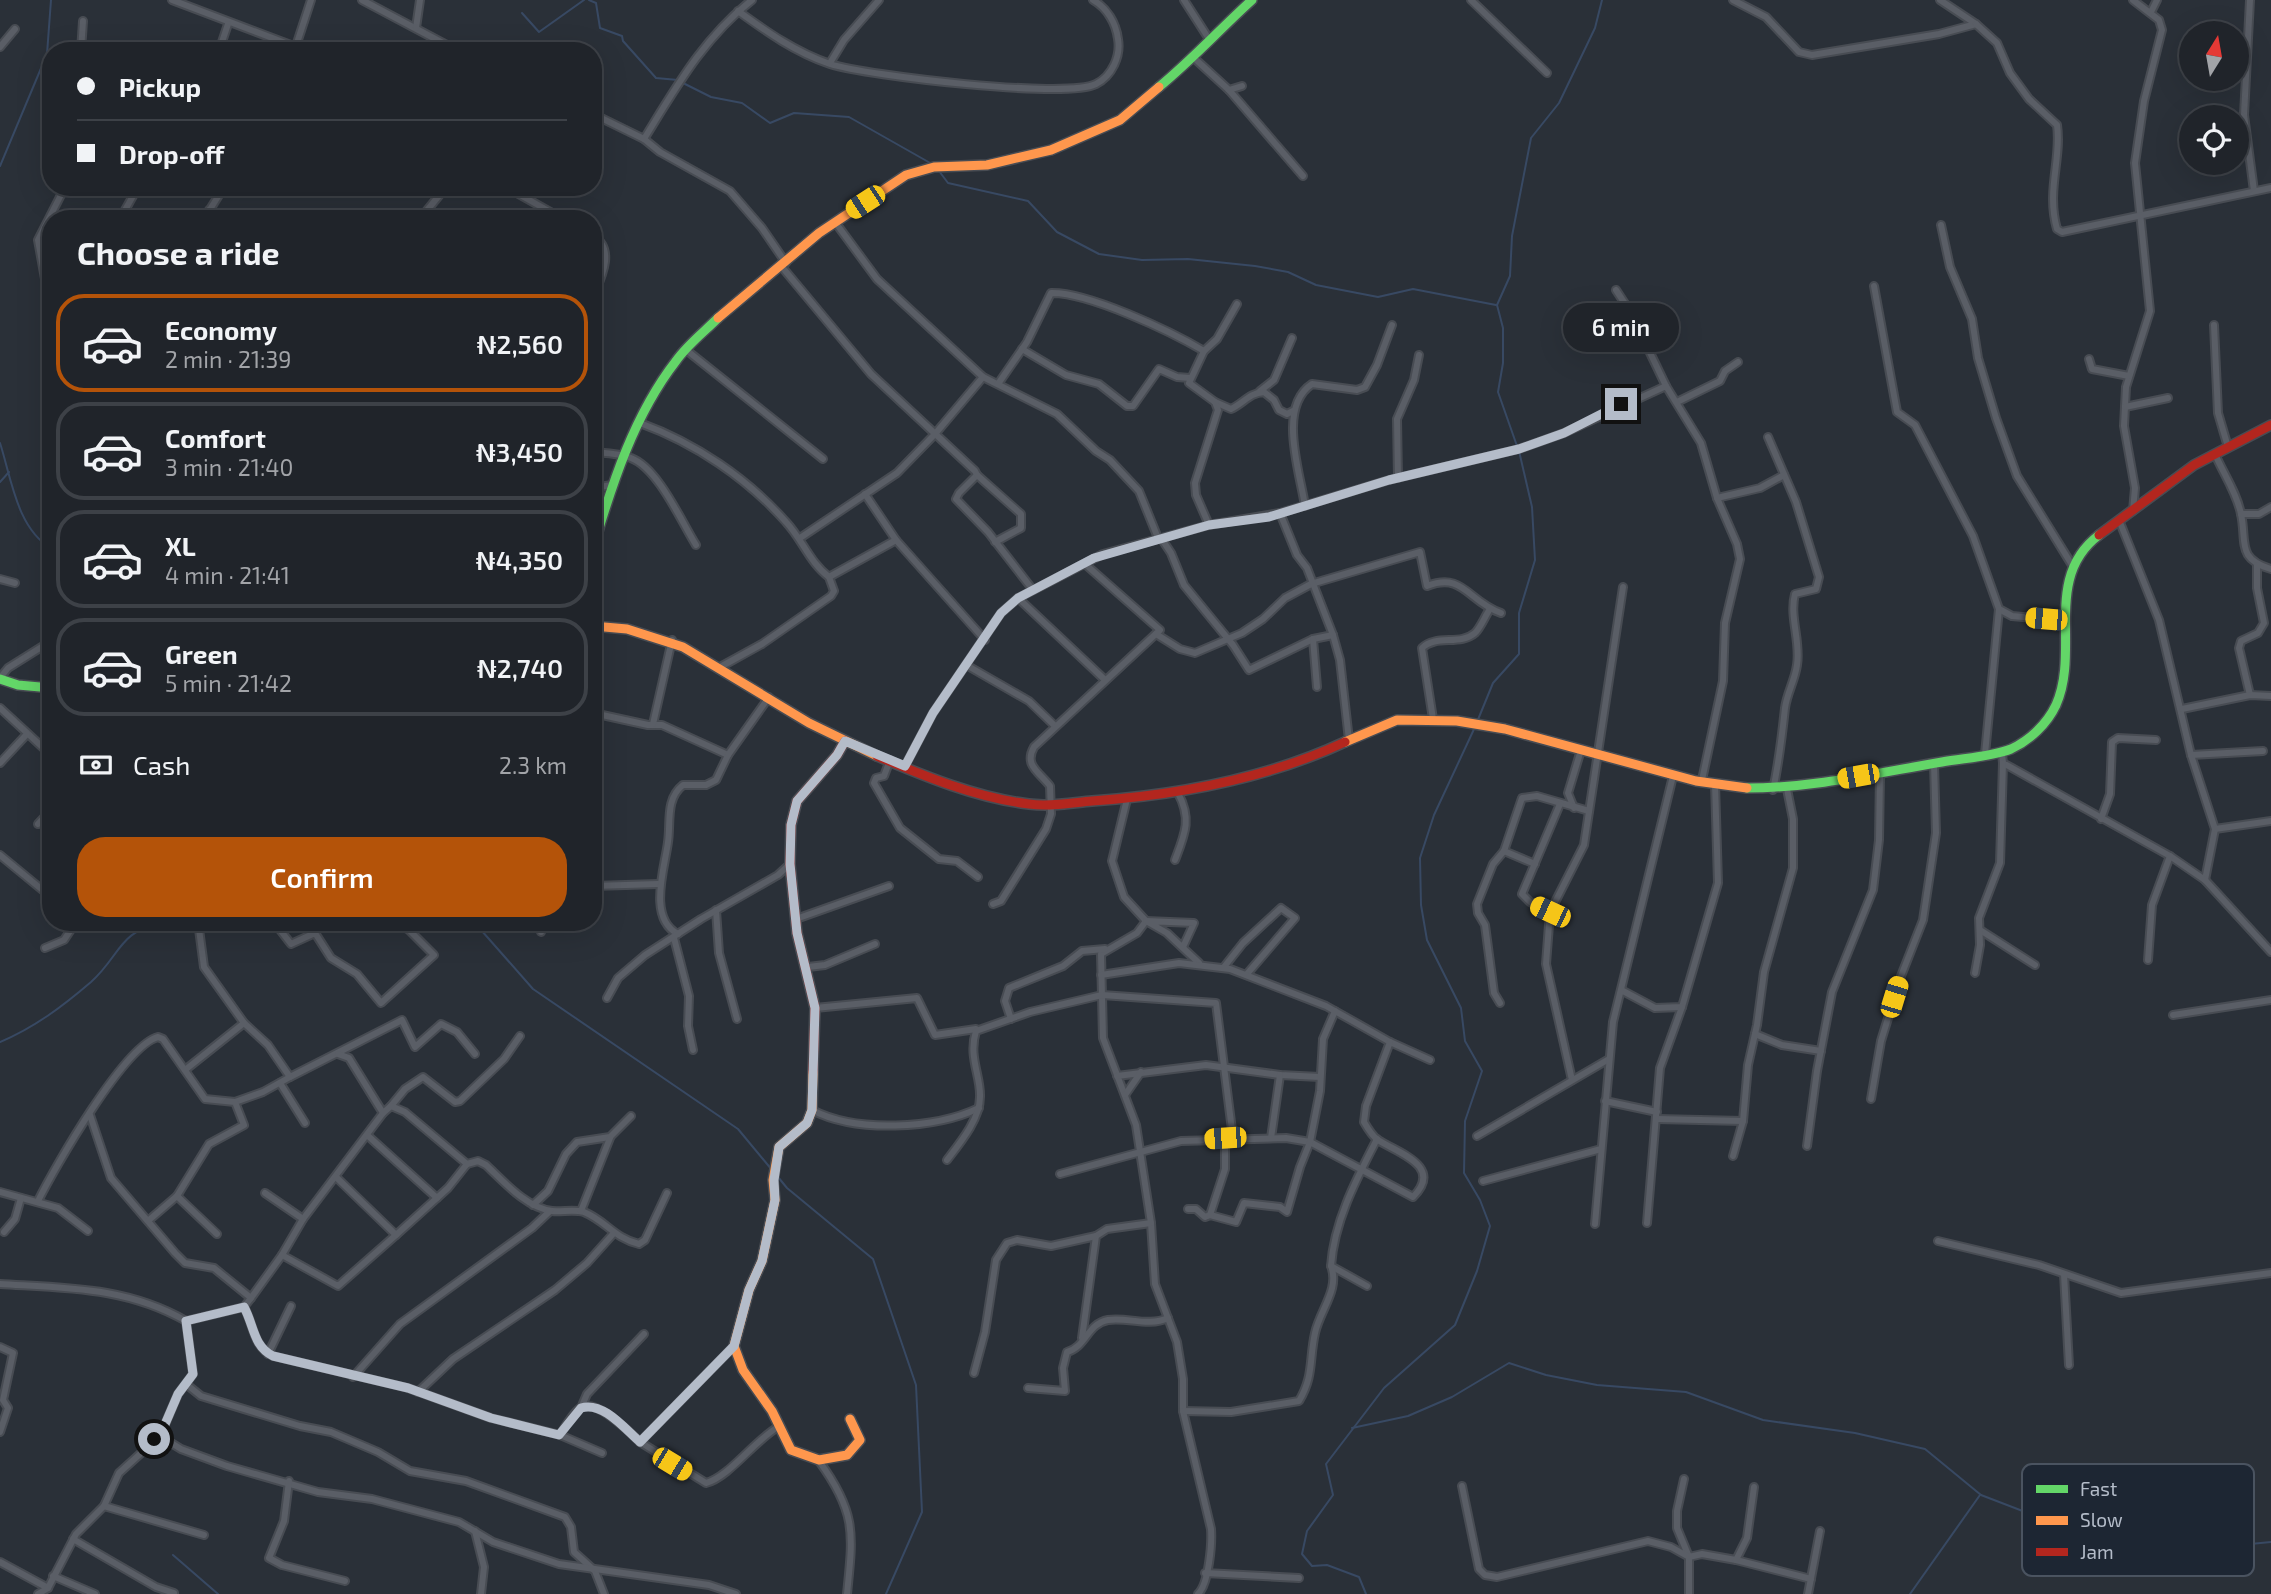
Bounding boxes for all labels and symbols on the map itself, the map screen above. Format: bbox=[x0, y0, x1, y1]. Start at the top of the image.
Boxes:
north arrow bbox=[2179, 21, 2249, 91]
car bbox=[842, 182, 889, 222]
callout: 6 min bbox=[1563, 302, 1679, 352]
route end bbox=[1605, 388, 1637, 420]
car bbox=[2025, 607, 2068, 631]
car bbox=[1836, 762, 1881, 790]
car bbox=[1527, 894, 1574, 930]
car bbox=[1878, 974, 1911, 1020]
car bbox=[1204, 1126, 1247, 1150]
route start bbox=[138, 1423, 170, 1455]
car bbox=[649, 1444, 696, 1484]
legend bbox=[2022, 1464, 2254, 1576]
text: Fast bbox=[2080, 1477, 2117, 1500]
text: Slow bbox=[2080, 1508, 2123, 1531]
text: Jam bbox=[2080, 1540, 2114, 1563]

